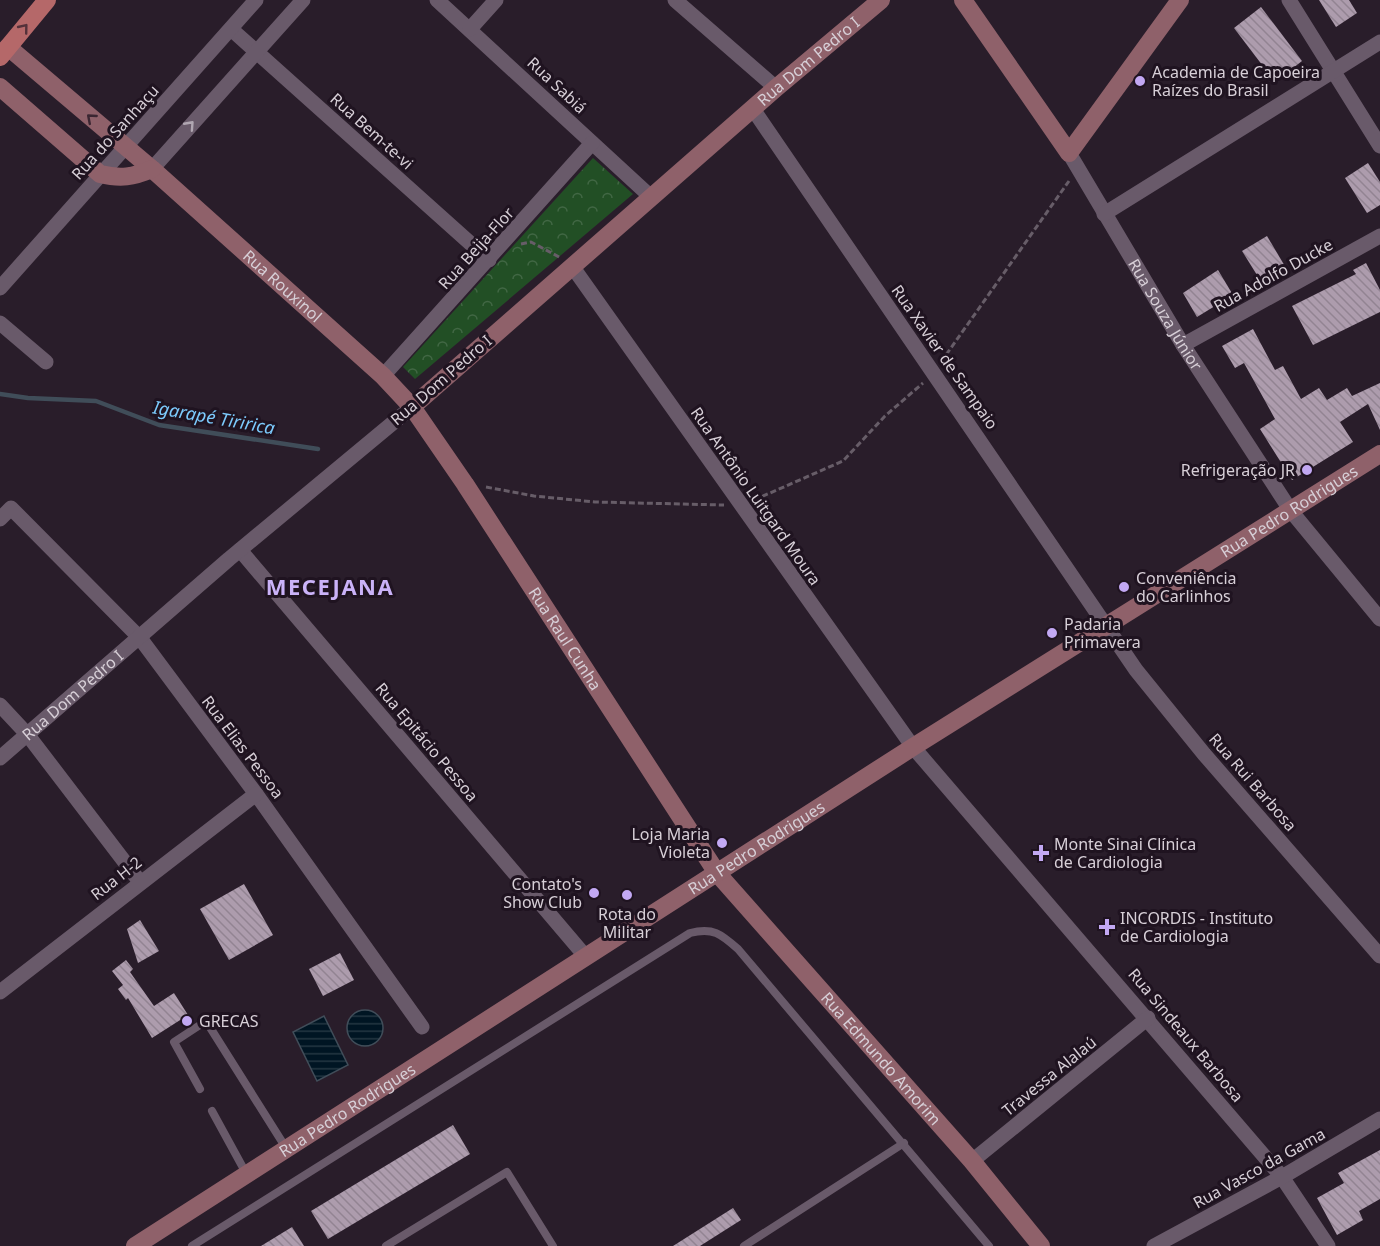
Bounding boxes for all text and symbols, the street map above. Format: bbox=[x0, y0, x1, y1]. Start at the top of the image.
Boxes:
street label: Rua Dom Pedro I bbox=[752, 12, 864, 111]
one-way arrow bbox=[16, 24, 27, 35]
street label: Rua Sabiá bbox=[523, 52, 591, 118]
place label: Academia de Capoeira Raízes do Brasil bbox=[1152, 61, 1320, 101]
marker: Academia de Capoeira Raízes do Brasil bbox=[1133, 74, 1147, 88]
street label: Rua do Sanhaçu bbox=[66, 80, 164, 184]
street label: Rua Bem-te-vi bbox=[326, 88, 418, 174]
one-way arrow bbox=[87, 114, 98, 125]
one-way arrow bbox=[183, 121, 194, 132]
street label: Rua Beija-Flor bbox=[433, 202, 519, 294]
street label: Rua Adolfo Ducke bbox=[1209, 233, 1337, 317]
street label: Rua Rouxinol bbox=[238, 245, 327, 327]
street label: Rua Souza Júnior bbox=[1123, 255, 1208, 375]
street label: Rua Xavier de Sampaio bbox=[887, 280, 1003, 434]
street label: Rua Dom Pedro I bbox=[386, 330, 496, 430]
water label: Igarapé Tiririca bbox=[150, 394, 277, 440]
street label: Rua Antônio Luitgard Moura bbox=[686, 402, 826, 590]
place label: Refrigeração JR bbox=[1181, 459, 1295, 481]
street label: Rua Pedro Rodrigues bbox=[1216, 460, 1362, 563]
marker: Refrigeração JR bbox=[1300, 463, 1314, 477]
place label: Conveniência do Carlinhos bbox=[1136, 567, 1237, 607]
district label: MECEJANA bbox=[266, 571, 394, 601]
marker: Conveniência do Carlinhos bbox=[1117, 580, 1131, 594]
street label: Rua Raul Cunha bbox=[524, 583, 607, 694]
place label: Padaria Primavera bbox=[1064, 613, 1141, 653]
marker: Padaria Primavera bbox=[1045, 626, 1059, 640]
street label: Rua Dom Pedro I bbox=[17, 645, 128, 745]
street label: Rua Epitácio Pessoa bbox=[371, 678, 483, 806]
street label: Rua Elias Pessoa bbox=[197, 691, 289, 803]
street label: Rua Rui Barbosa bbox=[1204, 728, 1302, 836]
street label: Rua Pedro Rodrigues bbox=[684, 796, 829, 900]
place label: Loja Maria Violeta bbox=[631, 823, 710, 863]
place label: Monte Sinai Clínica de Cardiologia bbox=[1054, 833, 1196, 873]
marker: Loja Maria Violeta bbox=[715, 836, 729, 850]
marker: Monte Sinai Clínica de Cardiologia bbox=[1032, 844, 1050, 862]
street label: Rua H-2 bbox=[86, 851, 146, 905]
place label: Contato's Show Club bbox=[503, 873, 582, 913]
marker: Contato's Show Club bbox=[587, 886, 601, 900]
marker: Rota do Militar bbox=[620, 888, 634, 902]
place label: Rota do Militar bbox=[598, 903, 656, 943]
place label: INCORDIS - Instituto de Cardiologia bbox=[1120, 907, 1273, 947]
marker: INCORDIS - Instituto de Cardiologia bbox=[1098, 918, 1116, 936]
street label: Rua Sindeaux Barbosa bbox=[1123, 963, 1249, 1107]
street label: Rua Edmundo Amorim bbox=[816, 987, 946, 1130]
place label: GRECAS bbox=[199, 1010, 259, 1032]
marker: GRECAS bbox=[180, 1014, 194, 1028]
street label: Travessa Alalaú bbox=[997, 1031, 1101, 1121]
street label: Rua Pedro Rodrigues bbox=[275, 1058, 420, 1162]
street label: Rua Vasco da Gama bbox=[1189, 1123, 1329, 1213]

